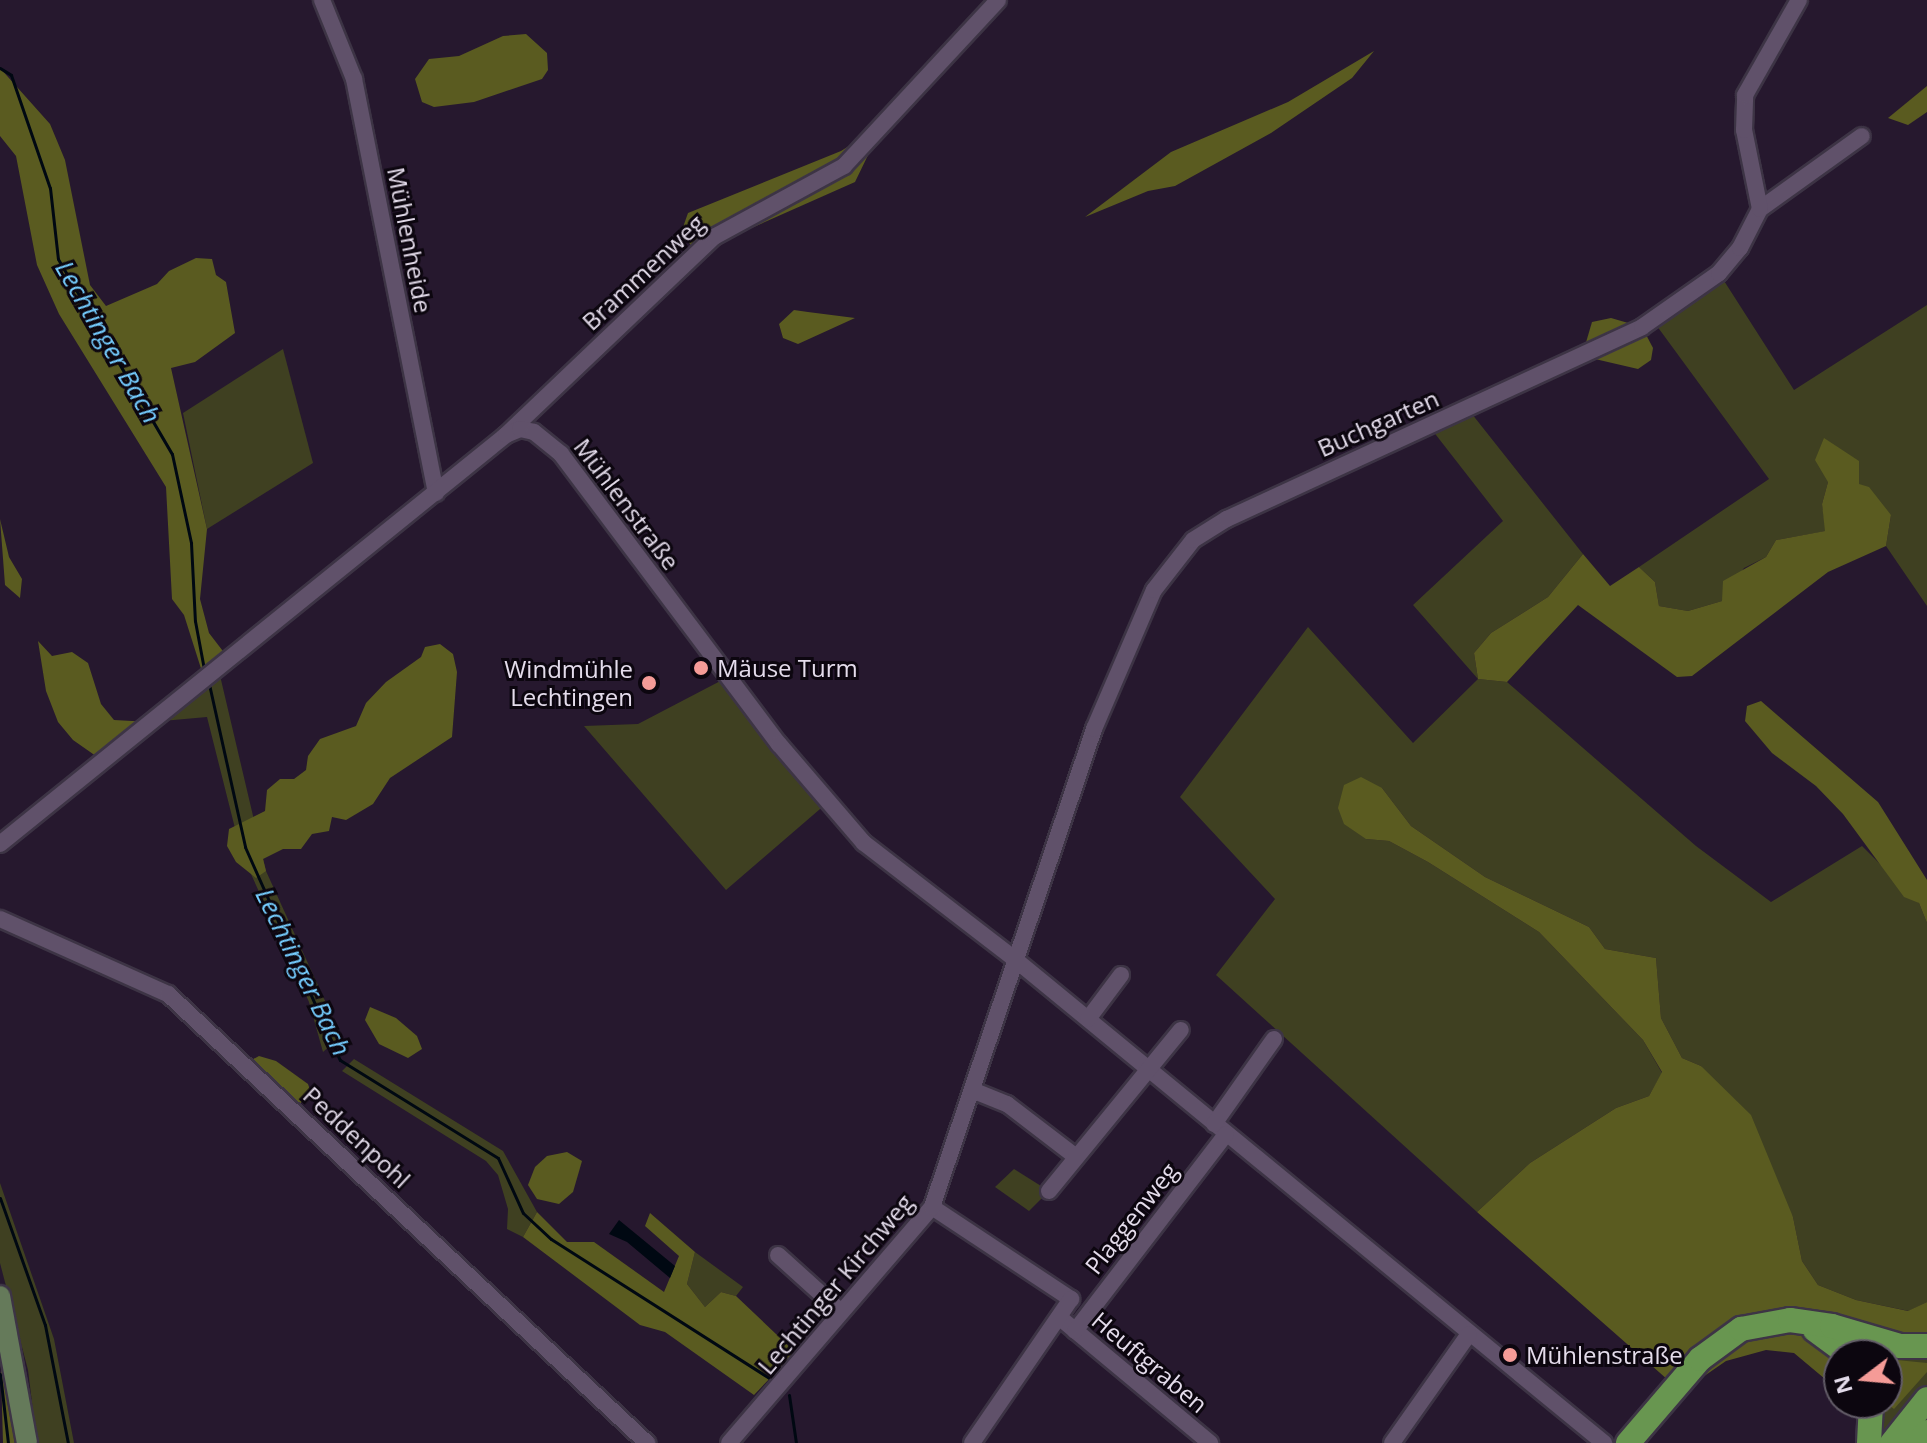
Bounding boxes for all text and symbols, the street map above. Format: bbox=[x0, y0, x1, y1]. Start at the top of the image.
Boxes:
street label: Mühlenheide bbox=[382, 165, 438, 315]
street label: Brammenweg bbox=[576, 208, 710, 336]
water label: Lechtinger Bach bbox=[49, 255, 167, 429]
street label: Buchgarten bbox=[1313, 384, 1443, 462]
street label: Mühlenstraße bbox=[568, 433, 686, 575]
place label: Mäuse Turm bbox=[717, 654, 858, 682]
place label: Windmühle Lechtingen bbox=[504, 655, 633, 711]
marker: Mäuse Turm bbox=[692, 659, 710, 677]
marker: Windmühle Lechtingen bbox=[640, 674, 658, 692]
water label: Lechtinger Bach bbox=[249, 883, 357, 1061]
street label: Peddenpohl bbox=[298, 1080, 416, 1194]
street label: Plaggenweg bbox=[1079, 1157, 1183, 1279]
street label: Lechtinger Kirchweg bbox=[751, 1188, 919, 1380]
street label: Heuftgraben bbox=[1087, 1305, 1213, 1419]
north arrow bbox=[1823, 1339, 1903, 1419]
place label: Mühlenstraße bbox=[1526, 1341, 1683, 1369]
marker: Mühlenstraße bbox=[1501, 1346, 1519, 1364]
text: N bbox=[1825, 1372, 1859, 1398]

